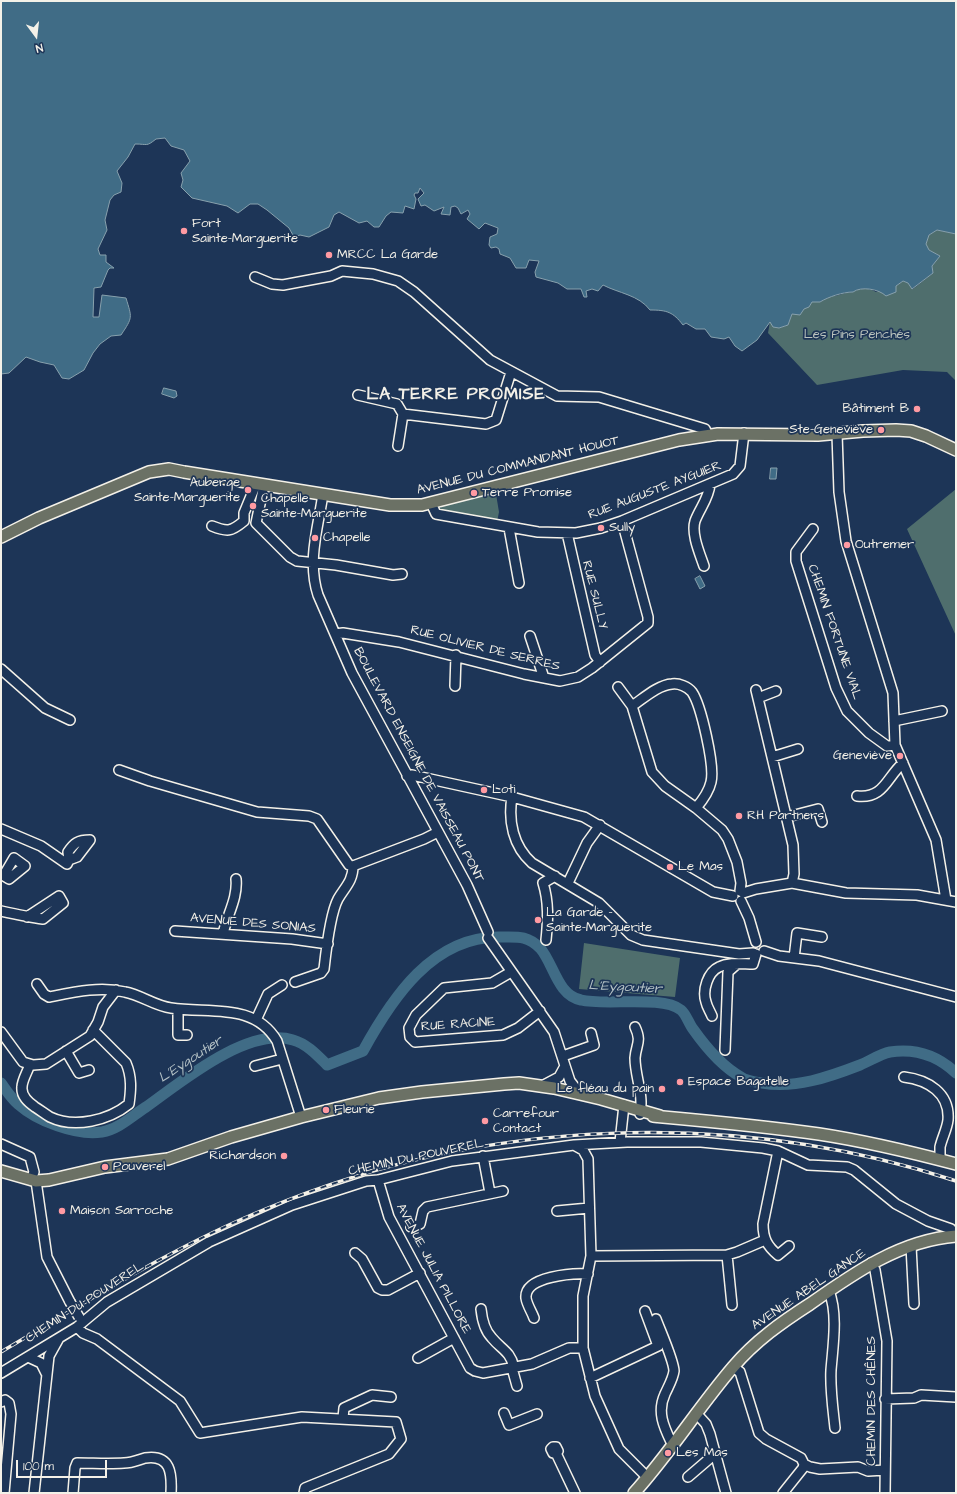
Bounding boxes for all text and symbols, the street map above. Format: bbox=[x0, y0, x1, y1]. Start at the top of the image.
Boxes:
north arrow bbox=[16, 16, 56, 56]
text: N bbox=[34, 40, 45, 56]
place label: Fort Sainte-Marguerite bbox=[192, 216, 298, 247]
marker: Fort Sainte-Marguerite bbox=[179, 226, 189, 236]
place label: MRCC La Garde bbox=[337, 247, 438, 263]
marker: MRCC La Garde bbox=[324, 250, 334, 260]
park label: Les Pins Penchés bbox=[804, 327, 910, 343]
district label: LA TERRE PROMISE bbox=[366, 385, 546, 405]
place label: Bâtiment B bbox=[843, 401, 909, 417]
marker: Bâtiment B bbox=[912, 404, 922, 414]
place label: Ste-Geneviève bbox=[789, 422, 873, 438]
marker: Ste-Geneviève bbox=[876, 425, 886, 435]
street label: AVENUE DU COMMANDANT HOUOT bbox=[415, 433, 621, 499]
street label: RUE AUGUSTE AYGUIER bbox=[586, 458, 724, 524]
place label: Auberge Sainte-Marguerite bbox=[134, 475, 240, 506]
marker: Auberge Sainte-Marguerite bbox=[243, 485, 253, 495]
place label: Terre Promise bbox=[482, 485, 572, 501]
marker: Terre Promise bbox=[469, 488, 479, 498]
place label: Chapelle Sainte-Marguerite bbox=[261, 491, 367, 522]
marker: Chapelle Sainte-Marguerite bbox=[248, 501, 258, 511]
place label: Sully bbox=[609, 520, 635, 536]
marker: Sully bbox=[596, 523, 606, 533]
place label: Chapelle bbox=[323, 530, 371, 546]
marker: Chapelle bbox=[310, 533, 320, 543]
place label: Outremer bbox=[855, 537, 914, 553]
marker: Outremer bbox=[842, 540, 852, 550]
street label: RUE SULLY bbox=[578, 559, 610, 631]
street label: CHEMIN FORTUNE VIAL bbox=[804, 562, 864, 702]
street label: RUE OLIVIER DE SERRES bbox=[409, 623, 561, 675]
street label: BOULEVARD ENSEIGNE DE VAISSEAU PONT bbox=[349, 645, 487, 885]
place label: Geneviève bbox=[833, 748, 892, 764]
marker: Geneviève bbox=[895, 751, 905, 761]
place label: Loti bbox=[492, 782, 516, 798]
marker: Loti bbox=[479, 785, 489, 795]
place label: RH Partners bbox=[747, 808, 824, 824]
marker: RH Partners bbox=[734, 811, 744, 821]
place label: Le Mas bbox=[678, 859, 723, 875]
marker: Le Mas bbox=[665, 862, 675, 872]
place label: La Garde - Sainte-Marguerite bbox=[546, 905, 652, 936]
street label: AVENUE DES SONIAS bbox=[190, 911, 316, 937]
marker: La Garde - Sainte-Marguerite bbox=[533, 915, 543, 925]
water label: L'Eygoutier bbox=[588, 978, 662, 998]
street label: RUE RACINE bbox=[421, 1015, 495, 1035]
water label: L'Eygoutier bbox=[156, 1033, 226, 1087]
place label: Espace Bagatelle bbox=[688, 1074, 789, 1090]
marker: Espace Bagatelle bbox=[675, 1077, 685, 1087]
place label: Le fléau du pain bbox=[557, 1081, 654, 1097]
marker: Le fléau du pain bbox=[657, 1084, 667, 1094]
place label: Fleurie bbox=[334, 1102, 375, 1118]
marker: Fleurie bbox=[321, 1105, 331, 1115]
place label: Carrefour Contact bbox=[493, 1106, 559, 1137]
marker: Carrefour Contact bbox=[480, 1116, 490, 1126]
street label: CHEMIN DU POUVEREL bbox=[347, 1136, 485, 1180]
place label: Richardson bbox=[209, 1148, 276, 1164]
marker: Richardson bbox=[279, 1151, 289, 1161]
place label: Pouverel bbox=[113, 1159, 165, 1175]
marker: Pouverel bbox=[100, 1162, 110, 1172]
street label: AVENUE JULIA PILLORE bbox=[392, 1201, 474, 1337]
place label: Maison Sarroche bbox=[70, 1203, 173, 1219]
marker: Maison Sarroche bbox=[57, 1206, 67, 1216]
street label: AVENUE ABEL GANCE bbox=[749, 1246, 869, 1334]
street label: CHEMIN DU POUVEREL bbox=[23, 1259, 147, 1347]
street label: CHEMIN DES CHÊNES bbox=[864, 1336, 880, 1466]
place label: Les Mas bbox=[676, 1445, 728, 1461]
marker: Les Mas bbox=[663, 1448, 673, 1458]
scale bar bbox=[18, 1452, 109, 1478]
text: 100 m bbox=[23, 1458, 54, 1475]

